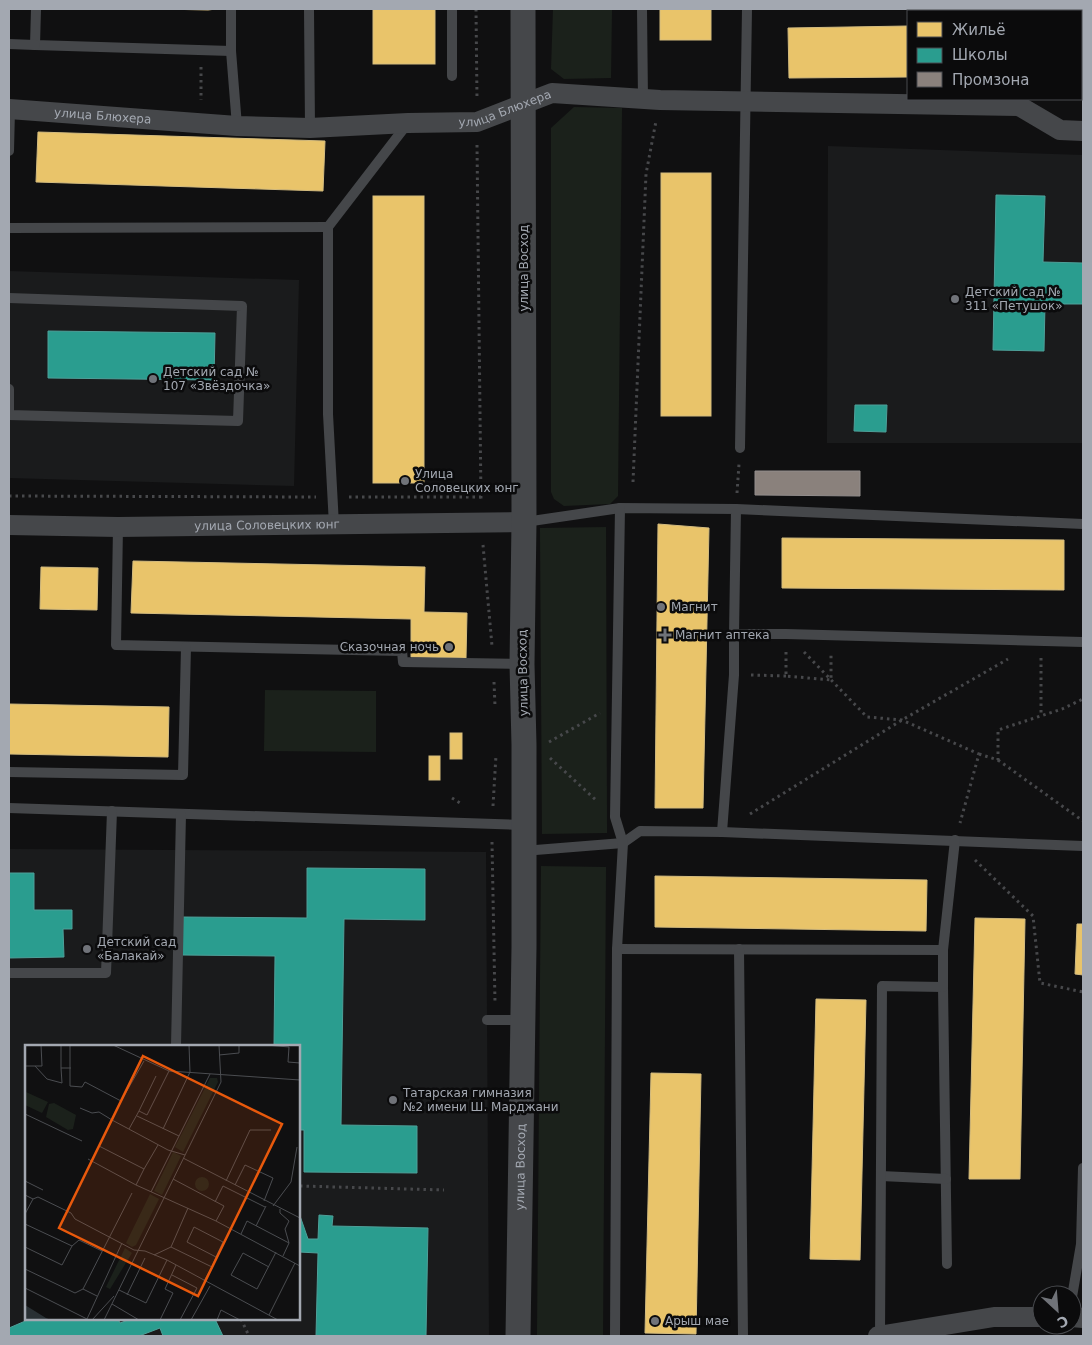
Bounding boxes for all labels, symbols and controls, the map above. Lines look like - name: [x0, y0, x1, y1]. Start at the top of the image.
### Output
- legend: [907, 10, 1082, 100]
- text: Жильё: [952, 21, 1006, 39]
- text: Школы: [952, 46, 1008, 64]
- text: Промзона: [952, 71, 1029, 89]
- street label: улица Блюхера: [458, 87, 553, 130]
- street label: улица Блюхера: [54, 105, 152, 127]
- street label: улица Восход: [517, 225, 531, 311]
- place label: Детский сад № 311 «Петушок»: [965, 285, 1062, 313]
- marker: Детский сад № 311 «Петушок»: [949, 293, 961, 305]
- place label: Детский сад № 107 «Звёздочка»: [163, 365, 270, 393]
- marker: Детский сад № 107 «Звёздочка»: [147, 373, 159, 385]
- place label: Улица Соловецких юнг: [415, 467, 519, 495]
- marker: Улица Соловецких юнг: [399, 475, 411, 487]
- street label: улица Соловецких юнг: [194, 517, 340, 533]
- place label: Магнит: [671, 600, 718, 614]
- marker: Магнит: [655, 601, 667, 613]
- place label: Магнит аптека: [675, 628, 770, 642]
- street label: улица Восход: [515, 629, 531, 717]
- marker: Магнит аптека: [659, 629, 671, 641]
- place label: Сказочная ночь: [340, 640, 439, 654]
- marker: Сказочная ночь: [443, 641, 455, 653]
- place label: Детский сад «Балакай»: [97, 935, 176, 963]
- marker: Детский сад «Балакай»: [81, 943, 93, 955]
- inset map: [25, 1045, 300, 1320]
- place label: Татарская гимназия №2 имени Ш. Марджани: [402, 1086, 559, 1114]
- marker: Татарская гимназия №2 имени Ш. Марджани: [387, 1094, 399, 1106]
- street label: улица Восход: [513, 1123, 528, 1211]
- north arrow: [1032, 1285, 1082, 1335]
- text: С: [1055, 1312, 1071, 1331]
- place label: Арыш мае: [665, 1314, 729, 1328]
- marker: Арыш мае: [649, 1315, 661, 1327]

